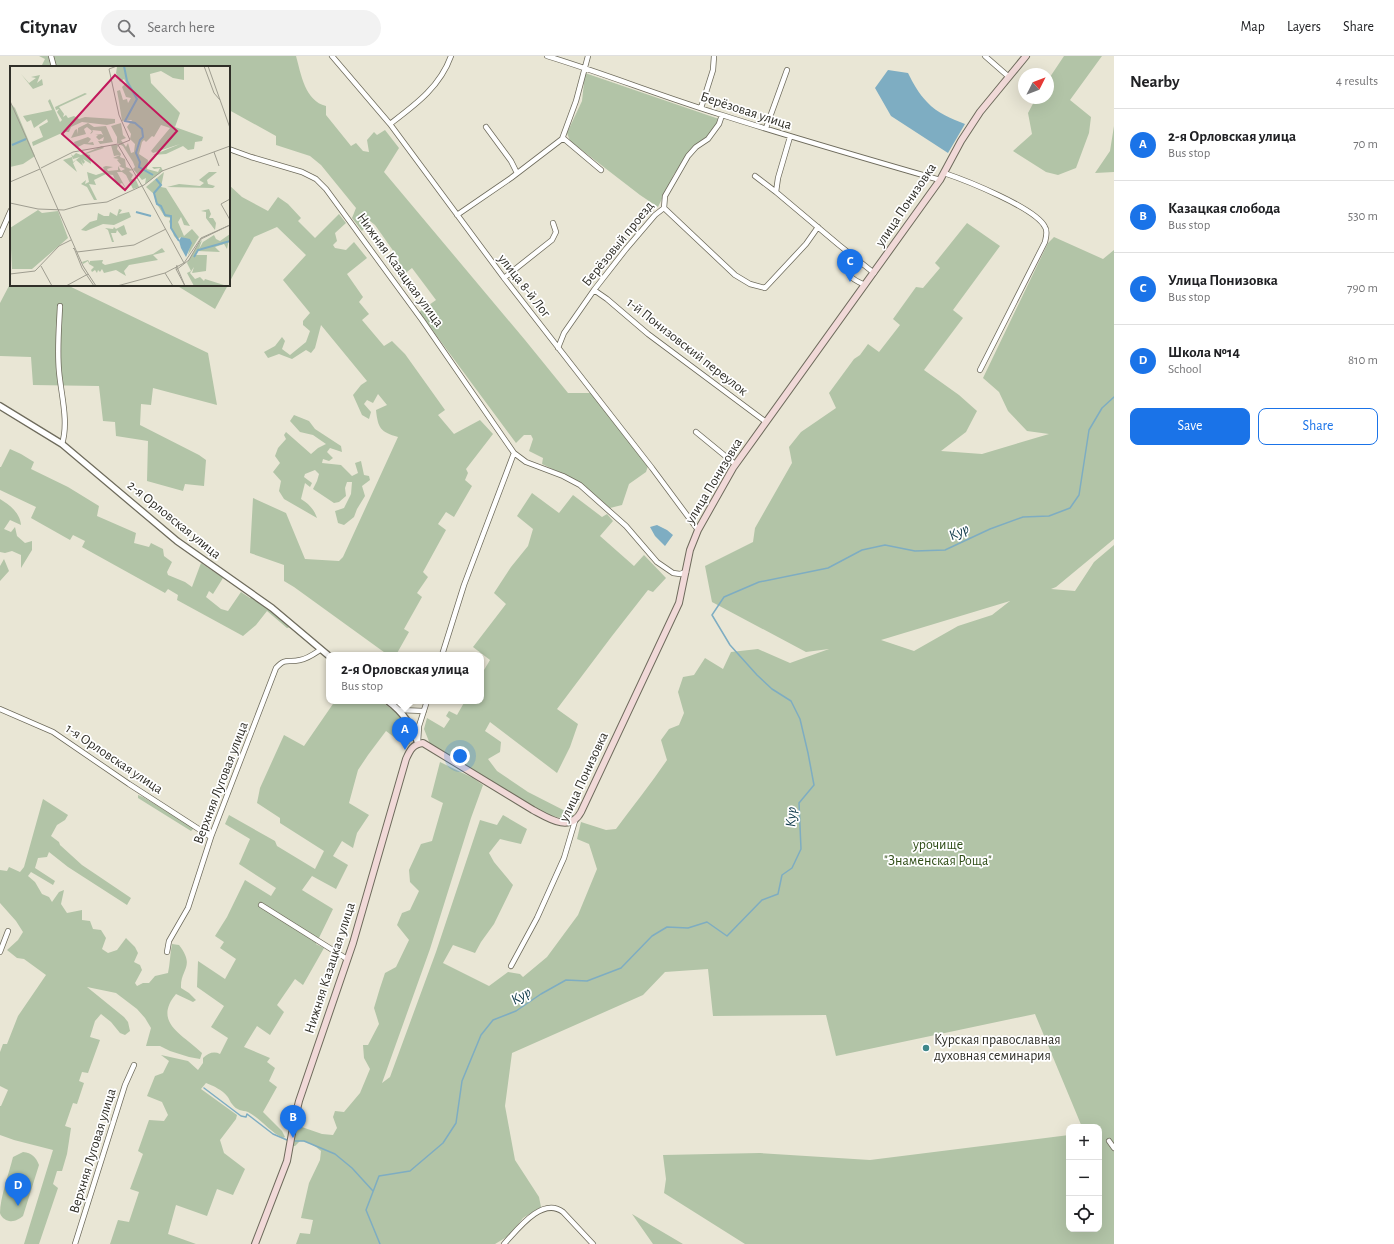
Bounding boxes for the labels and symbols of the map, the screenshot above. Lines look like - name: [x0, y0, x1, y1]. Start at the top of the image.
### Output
- inset map: [10, 66, 230, 286]
- north arrow: [1018, 68, 1054, 104]
- street label: Берёзовая улица: [699, 90, 794, 133]
- street label: улица Понизовка: [872, 160, 939, 250]
- street label: Берёзовый проезд: [580, 199, 656, 289]
- street label: Нижняя Казацкая улица: [354, 210, 446, 330]
- pin: C: [837, 249, 863, 282]
- street label: улица 8-й Лог: [495, 251, 553, 320]
- street label: 1-й Понизовский переулок: [624, 295, 751, 399]
- street label: улица Понизовка: [682, 435, 745, 527]
- street label: 2-я Орловская улица: [125, 478, 224, 562]
- water label: Кур: [947, 521, 972, 543]
- pin: A: [392, 717, 418, 750]
- street label: Верхняя Луговая улица: [191, 719, 251, 846]
- street label: 1-я Орловская улица: [63, 721, 166, 797]
- street label: улица Понизовка: [557, 729, 611, 825]
- your location: [450, 746, 470, 766]
- water label: Кур: [783, 806, 799, 827]
- park label: урочище "Знаменская Роща": [884, 838, 992, 868]
- street label: Нижняя Казацкая улица: [302, 900, 358, 1035]
- water label: Кур: [508, 984, 534, 1008]
- place label: Курская православная духовная семинария: [934, 1033, 1061, 1063]
- marker: Курская православная духовная семинария: [921, 1043, 931, 1053]
- street label: Верхняя Луговая улица: [67, 1086, 119, 1215]
- pin: B: [280, 1105, 306, 1138]
- pin: D: [5, 1173, 31, 1206]

